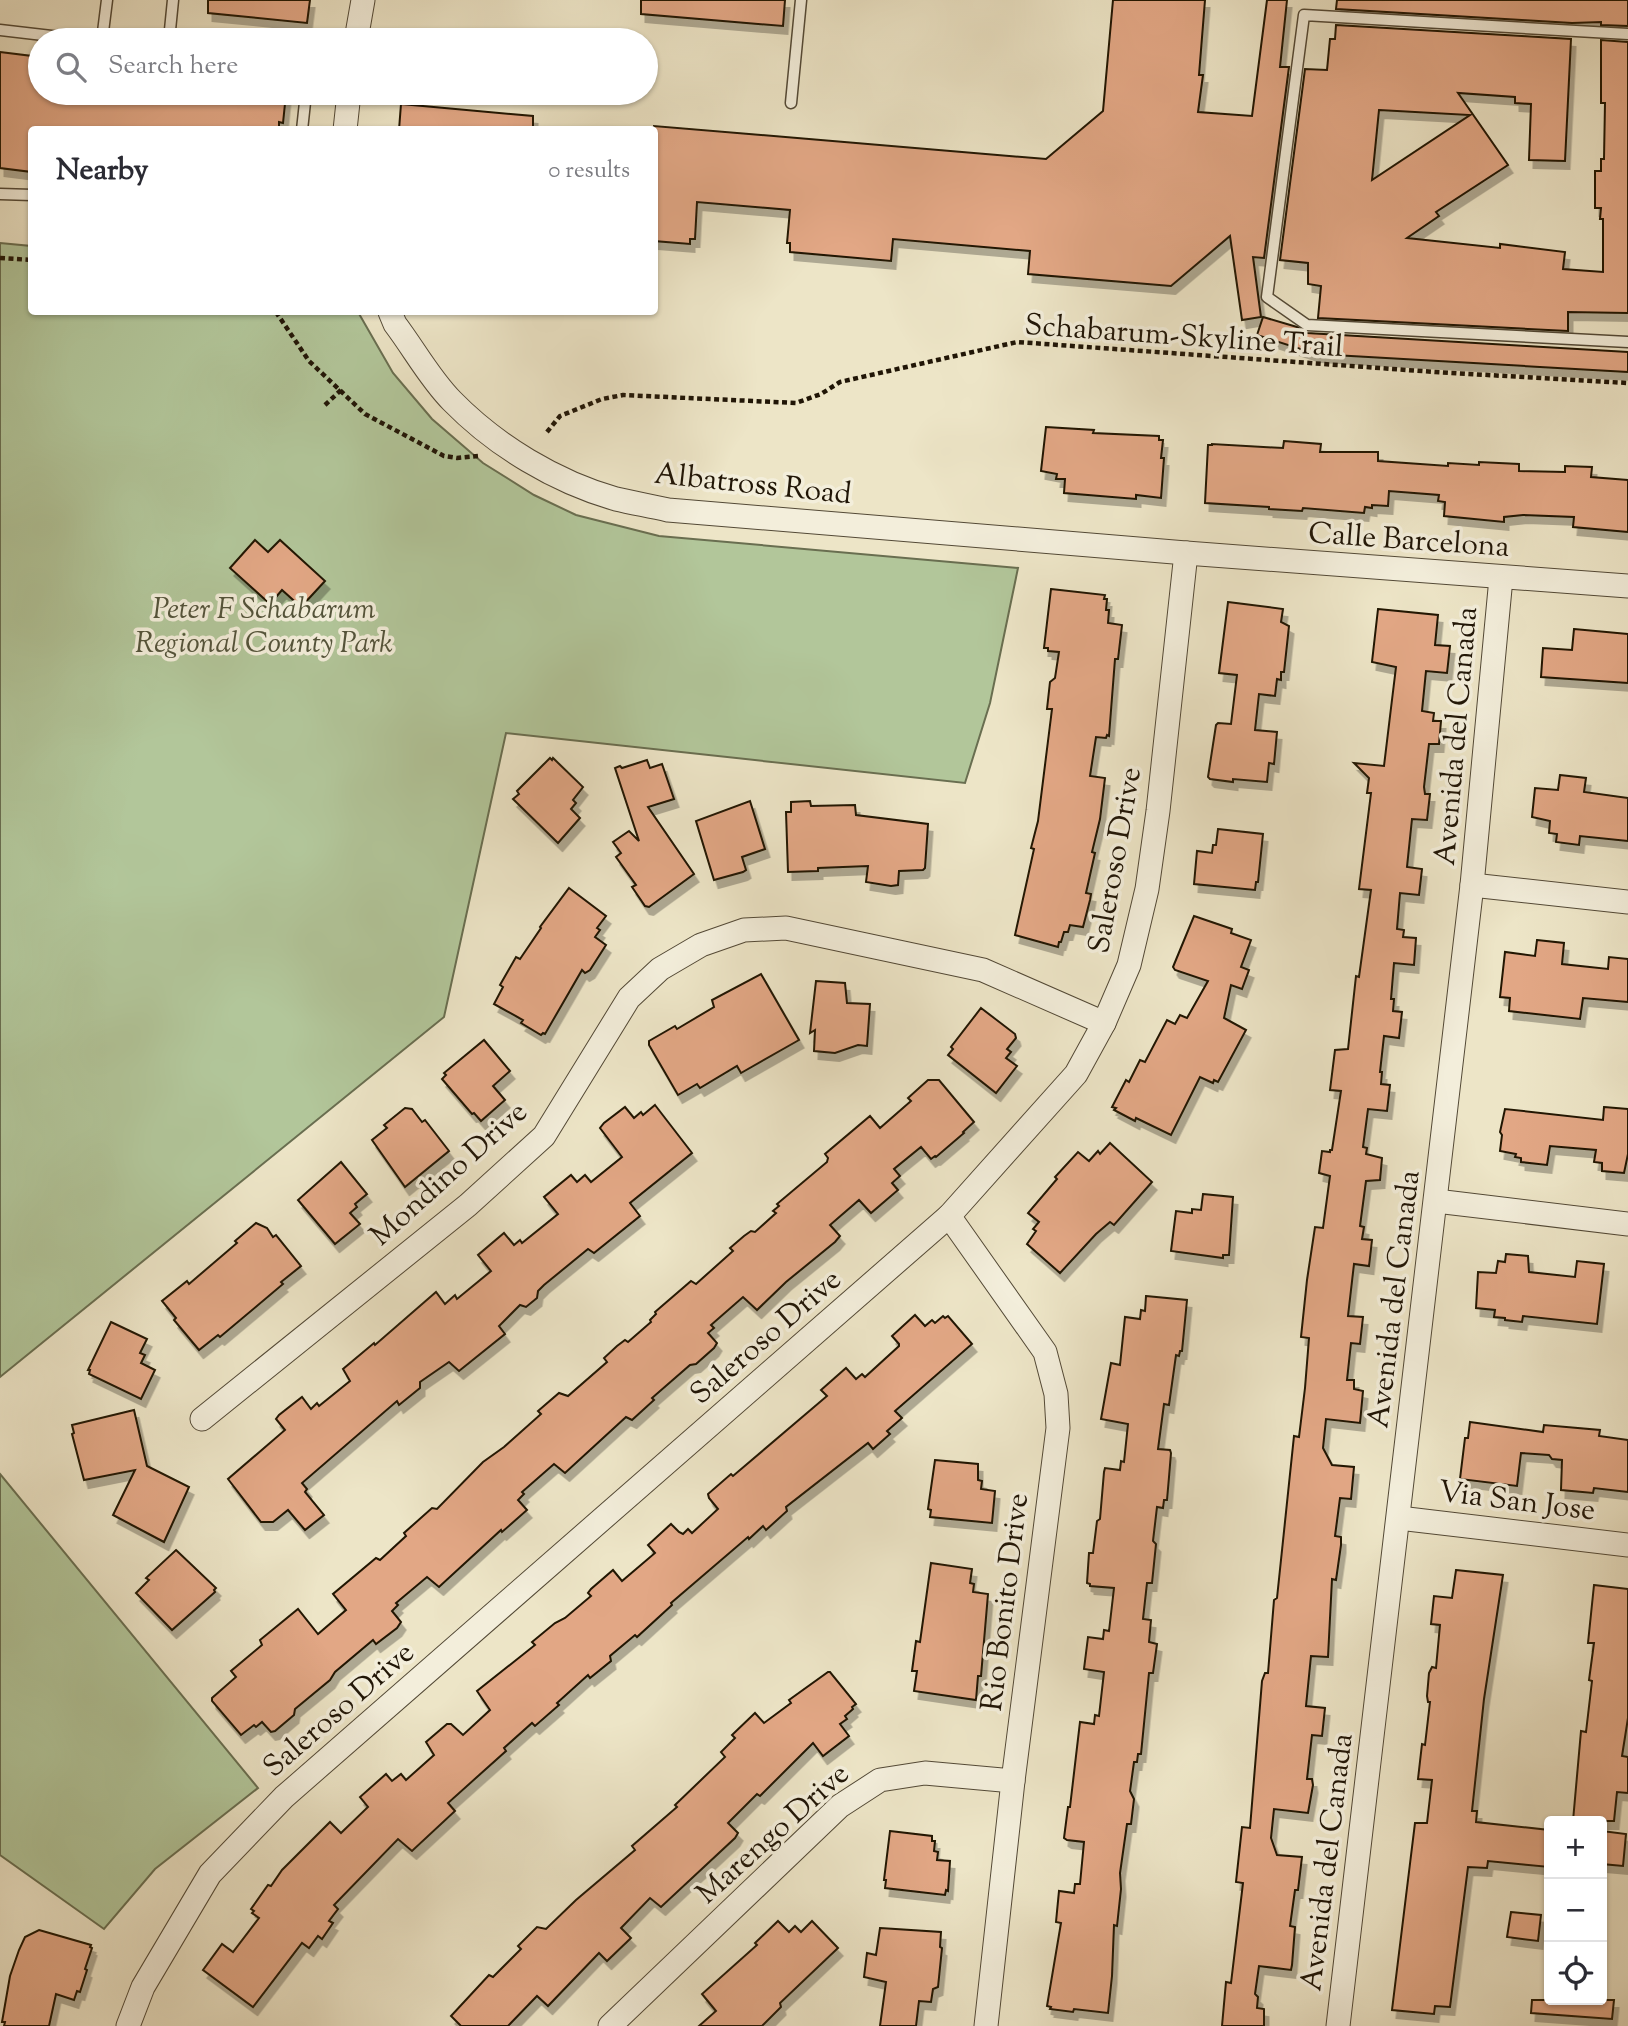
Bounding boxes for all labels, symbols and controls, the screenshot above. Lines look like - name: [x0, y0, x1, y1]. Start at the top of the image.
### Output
- search box: [28, 28, 658, 105]
- icon: search: [52, 48, 90, 86]
- text: Search here: [108, 48, 238, 85]
- text: Nearby: [56, 150, 148, 193]
- text: 0 results: [548, 155, 630, 188]
- street label: Schabarum-Skyline Trail: [1023, 305, 1345, 370]
- street label: Albatross Road: [652, 454, 854, 517]
- street label: Calle Barcelona: [1307, 513, 1511, 570]
- park label: Peter F Schabarum Regional County Park: [135, 589, 393, 666]
- street label: Avenida del Canada: [1425, 605, 1490, 867]
- street label: Saleroso Drive: [1079, 764, 1154, 957]
- street label: Mondino Drive: [361, 1092, 538, 1257]
- street label: Avenida del Canada: [1358, 1168, 1433, 1431]
- street label: Saleroso Drive: [682, 1260, 852, 1416]
- street label: Via San Jose: [1436, 1472, 1598, 1533]
- street label: Rio Bonito Drive: [972, 1491, 1041, 1714]
- street label: Saleroso Drive: [255, 1633, 425, 1789]
- street label: Avenida del Canada: [1291, 1731, 1366, 1994]
- street label: Marengo Drive: [688, 1754, 860, 1915]
- map controls: [1544, 1816, 1607, 2005]
- button: +: [1544, 1816, 1607, 1879]
- button: −: [1544, 1879, 1607, 1942]
- button: locate: [1544, 1942, 1607, 2005]

